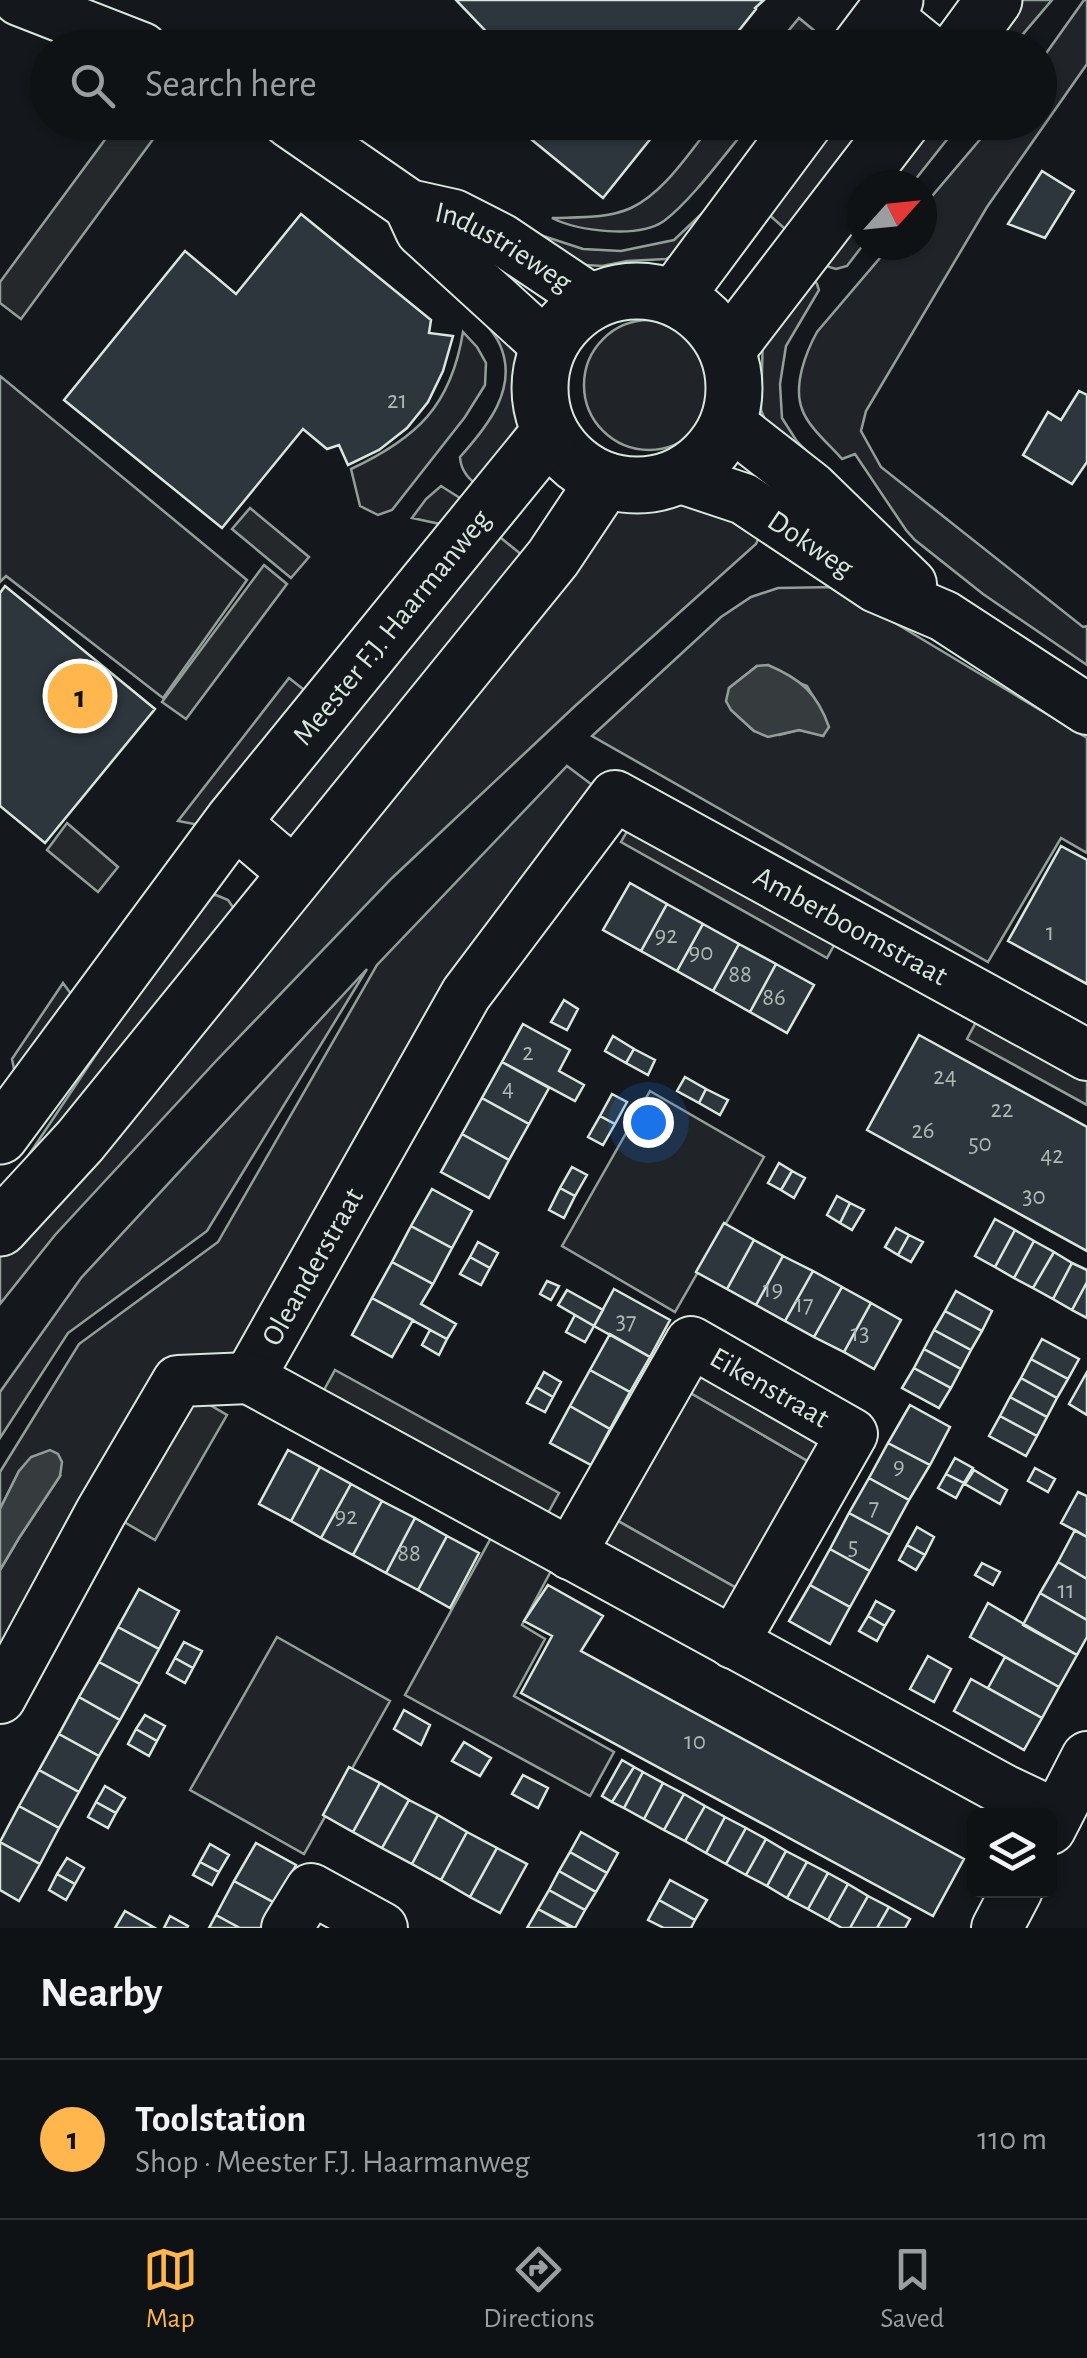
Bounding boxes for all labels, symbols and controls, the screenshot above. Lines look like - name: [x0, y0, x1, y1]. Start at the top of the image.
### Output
- search box: [30, 30, 1057, 140]
- icon: search: [65, 58, 120, 113]
- text: Search here: [145, 66, 317, 104]
- north arrow: [847, 170, 937, 260]
- street label: Industrieweg: [432, 197, 577, 298]
- house number: 21: [387, 388, 407, 413]
- street label: Meester F.J. Haarmanweg: [287, 504, 497, 751]
- street label: Dokweg: [762, 505, 859, 584]
- pin: 1: [48, 658, 112, 734]
- street label: Amberboomstraat: [749, 861, 953, 992]
- house number: 1: [1046, 920, 1054, 945]
- house number: 92: [654, 923, 678, 948]
- house number: 90: [689, 940, 713, 965]
- house number: 88: [728, 962, 752, 987]
- house number: 86: [762, 985, 786, 1010]
- house number: 2: [522, 1040, 534, 1065]
- house number: 24: [933, 1064, 957, 1089]
- house number: 4: [502, 1076, 514, 1101]
- your location: [623, 1097, 674, 1148]
- house number: 22: [991, 1097, 1013, 1122]
- house number: 26: [911, 1118, 935, 1143]
- house number: 50: [968, 1131, 992, 1156]
- house number: 42: [1040, 1143, 1064, 1168]
- street label: Oleanderstraat: [257, 1183, 369, 1351]
- house number: 30: [1022, 1184, 1046, 1209]
- house number: 19: [763, 1277, 783, 1302]
- house number: 17: [794, 1292, 814, 1317]
- house number: 37: [616, 1309, 636, 1334]
- house number: 13: [851, 1321, 869, 1346]
- street label: Eikenstraat: [705, 1342, 834, 1434]
- house number: 9: [893, 1454, 905, 1479]
- house number: 7: [869, 1495, 879, 1520]
- house number: 92: [334, 1504, 358, 1529]
- house number: 5: [848, 1534, 858, 1559]
- house number: 88: [397, 1541, 421, 1566]
- house number: 11: [1057, 1578, 1075, 1603]
- house number: 10: [684, 1729, 706, 1754]
- map controls: [967, 1808, 1057, 1898]
- button: layers: [967, 1808, 1057, 1898]
- text: Nearby: [40, 1972, 163, 2014]
- text: Toolstation: [135, 2101, 306, 2139]
- text: 1: [67, 2123, 78, 2155]
- text: 110 m: [977, 2123, 1047, 2155]
- text: Shop · Meester F.J. Haarmanweg: [135, 2146, 530, 2178]
- tab: Map: [143, 2242, 198, 2336]
- tab: Directions: [483, 2242, 595, 2336]
- tab: Saved: [880, 2242, 944, 2336]

